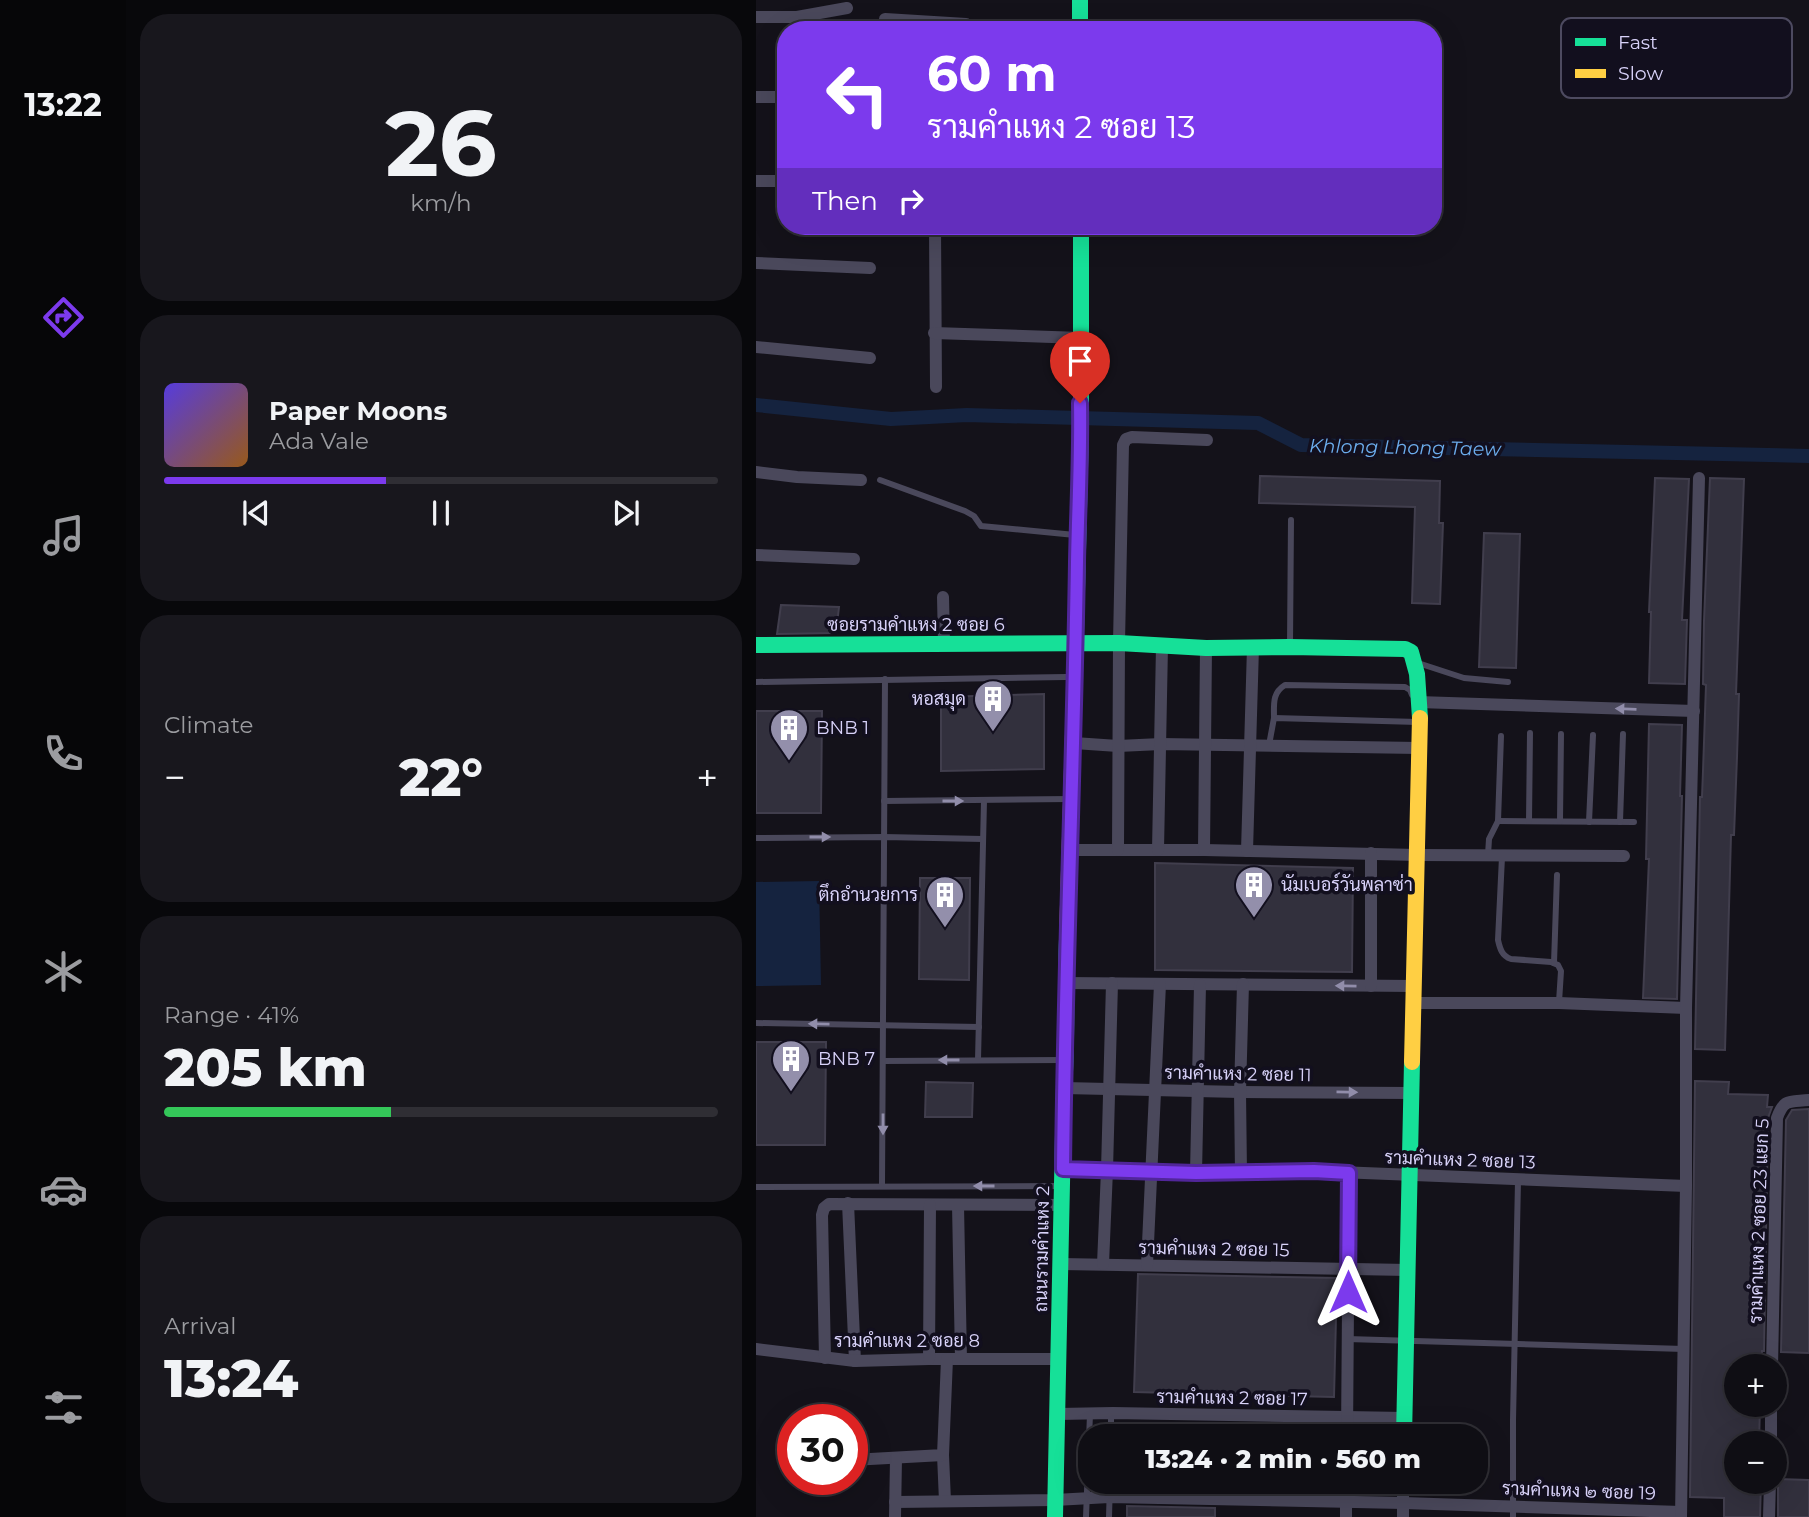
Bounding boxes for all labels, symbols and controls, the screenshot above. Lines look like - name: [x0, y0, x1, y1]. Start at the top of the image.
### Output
- legend: [1561, 18, 1792, 98]
- text: Fast: [1618, 31, 1658, 54]
- text: 60 m: [927, 44, 1057, 103]
- icon: left: [812, 49, 903, 140]
- text: Slow: [1618, 62, 1663, 85]
- text: 13:22: [24, 85, 102, 124]
- text: 26: [385, 88, 497, 199]
- text: รามคำแหง 2 ซอย 13: [927, 107, 1196, 146]
- icon: right: [892, 182, 930, 220]
- text: Then: [812, 185, 878, 217]
- text: km/h: [410, 189, 472, 217]
- icon: directions: [39, 293, 88, 342]
- pin: [1050, 331, 1110, 403]
- icon: arrive: [1061, 342, 1099, 380]
- text: Paper Moons: [269, 395, 447, 427]
- text: Ada Vale: [269, 427, 369, 455]
- water label: Khlong Lhong Taew: [1309, 434, 1502, 461]
- icon: previous: [237, 494, 275, 532]
- icon: pause: [422, 494, 460, 532]
- icon: next: [607, 494, 645, 532]
- icon: music: [39, 511, 88, 560]
- street label: ซอยรามคำแหง 2 ซอย 6: [827, 614, 1005, 636]
- building icon: หอสมุด: [972, 678, 1014, 733]
- place label: หอสมุด: [912, 688, 966, 711]
- one-way arrow: [1615, 703, 1637, 714]
- building icon: BNB 1: [768, 707, 810, 762]
- text: Climate: [164, 711, 253, 739]
- place label: BNB 1: [816, 717, 869, 739]
- icon: phone: [39, 729, 88, 778]
- text: 22°: [399, 746, 483, 809]
- text: −: [164, 754, 186, 801]
- text: +: [696, 754, 718, 801]
- one-way arrow: [942, 795, 964, 807]
- one-way arrow: [809, 831, 831, 843]
- building icon: นัมเบอร์วันพลาซ่า: [1233, 864, 1275, 919]
- place label: นัมเบอร์วันพลาซ่า: [1281, 872, 1413, 896]
- building icon: ตึกอำนวยการ: [924, 874, 966, 929]
- place label: ตึกอำนวยการ: [819, 883, 918, 906]
- icon: climate: [39, 947, 88, 996]
- one-way arrow: [1334, 980, 1356, 992]
- text: Range · 41%: [164, 1001, 299, 1029]
- one-way arrow: [808, 1019, 830, 1030]
- text: 205 km: [164, 1036, 367, 1099]
- building icon: BNB 7: [770, 1038, 812, 1093]
- place label: BNB 7: [818, 1048, 875, 1070]
- one-way arrow: [938, 1054, 960, 1066]
- street label: รามคำแหง 2 ซอย 11: [1164, 1062, 1312, 1086]
- one-way arrow: [1336, 1086, 1358, 1098]
- one-way arrow: [877, 1113, 889, 1135]
- street label: รามคำแหง 2 ซอย 23 แยก 5: [1744, 1118, 1774, 1324]
- street label: รามคำแหง 2 ซอย 13: [1384, 1146, 1536, 1174]
- icon: car: [39, 1165, 88, 1214]
- one-way arrow: [973, 1180, 995, 1191]
- street label: ถนนรามคำแหง 2: [1030, 1186, 1054, 1312]
- street label: รามคำแหง 2 ซอย 15: [1138, 1237, 1290, 1261]
- position arrow: [1311, 1255, 1385, 1329]
- text: Arrival: [164, 1312, 237, 1340]
- street label: รามคำแหง 2 ซอย 8: [834, 1330, 980, 1352]
- text: 13:24: [164, 1347, 298, 1410]
- map controls: [1724, 1354, 1787, 1494]
- button: +: [1724, 1354, 1787, 1417]
- icon: filters: [39, 1383, 88, 1432]
- street label: รามคำแหง 2 ซอย 17: [1156, 1386, 1308, 1410]
- speed limit sign: 30: [777, 1404, 868, 1495]
- button: −: [1724, 1431, 1787, 1494]
- text: 13:24 · 2 min · 560 m: [1145, 1443, 1421, 1475]
- street label: รามคำแหง ๒ ซอย 19: [1502, 1477, 1656, 1505]

